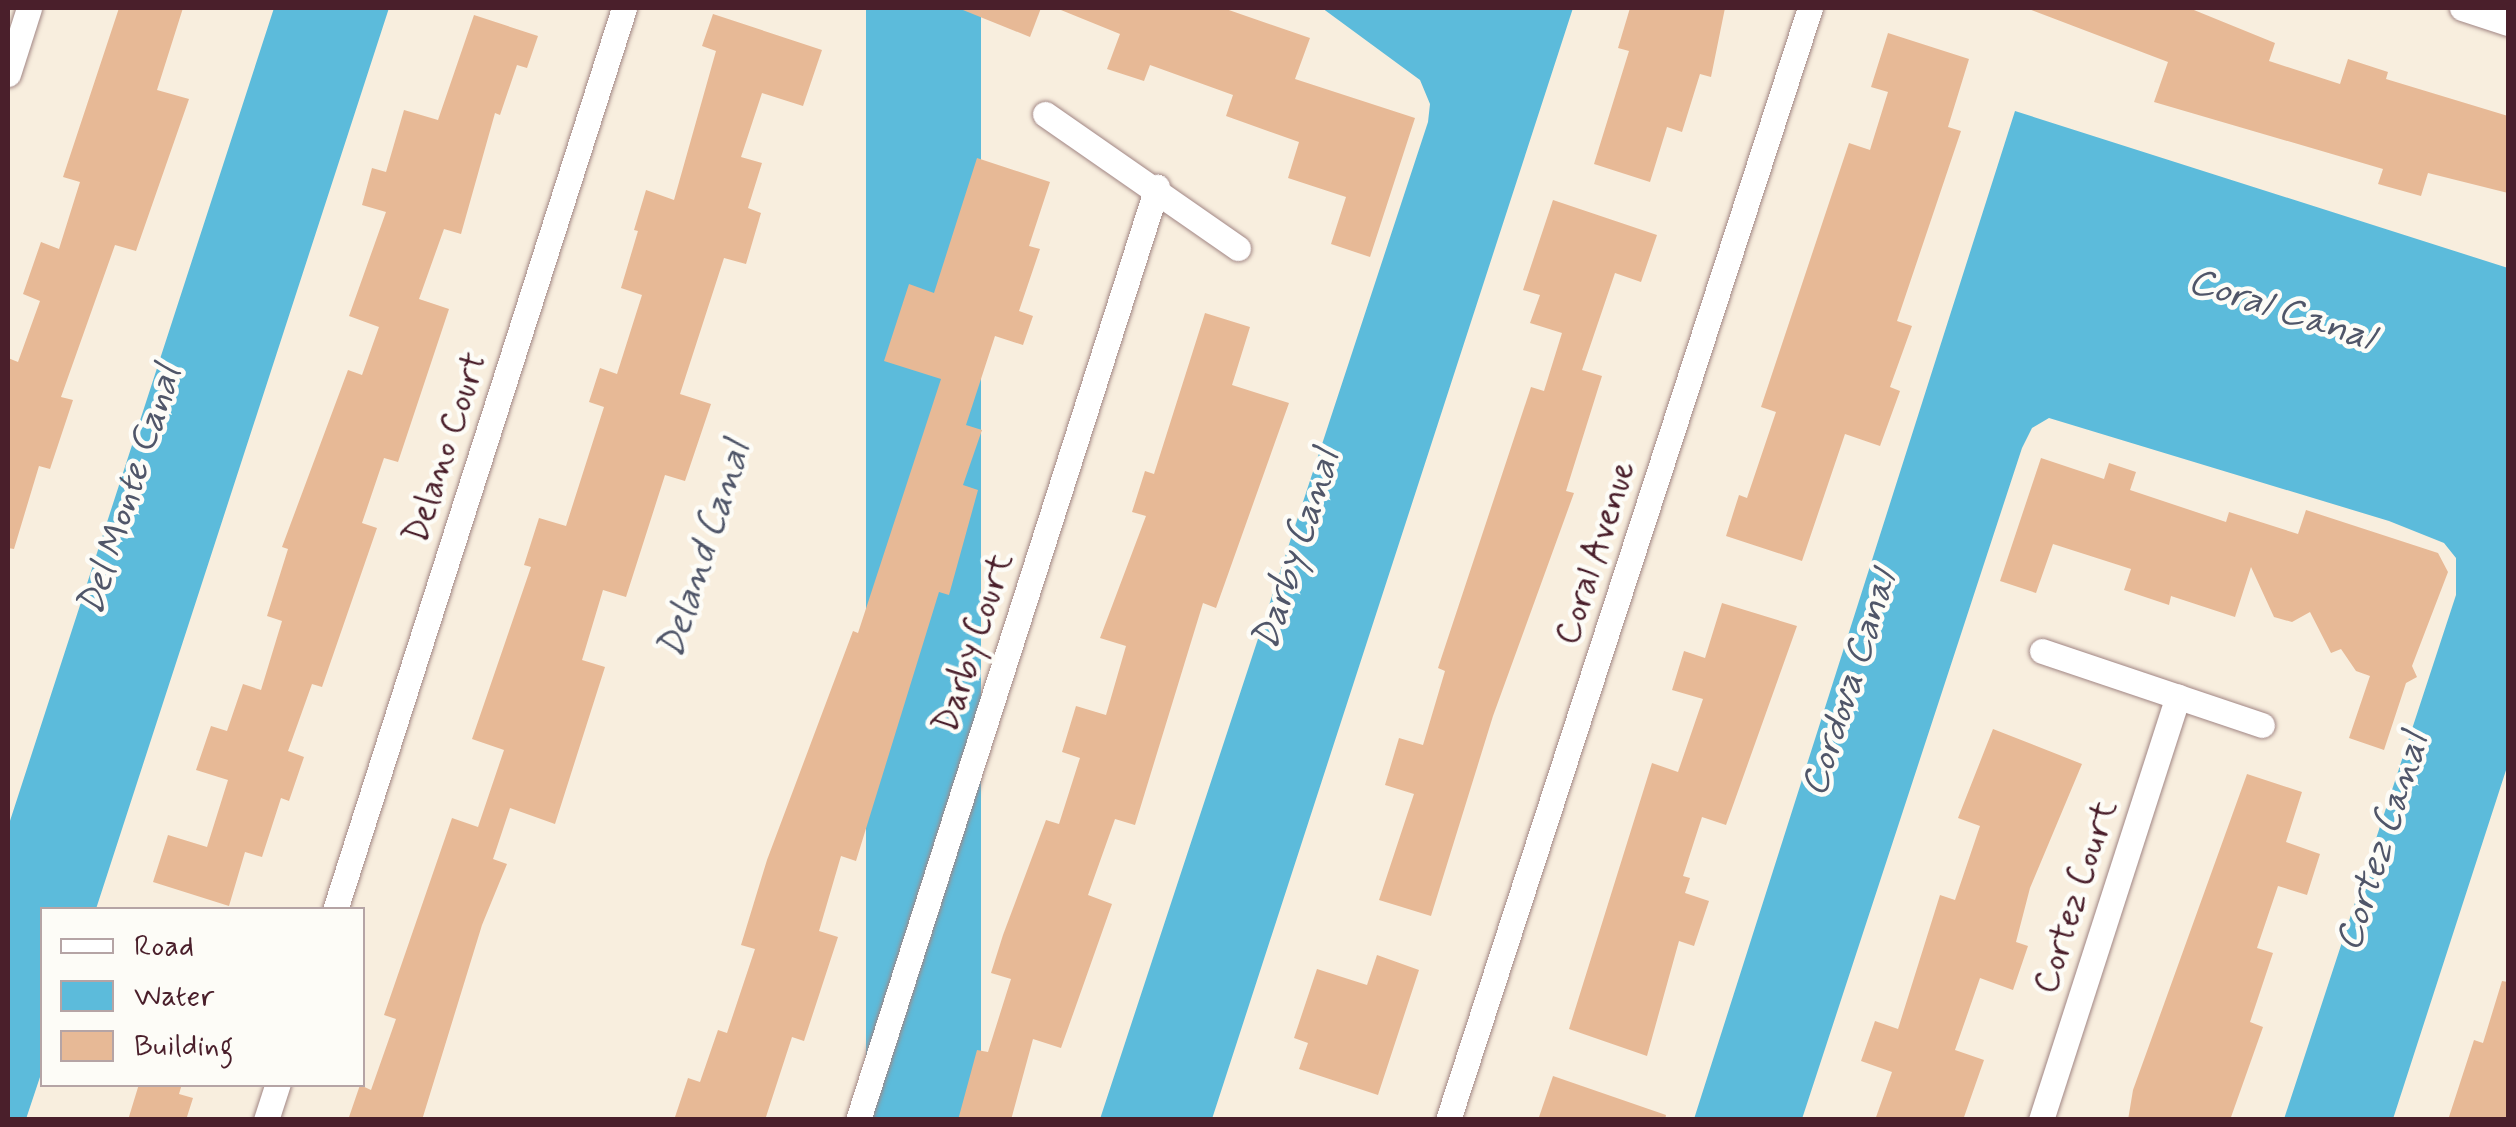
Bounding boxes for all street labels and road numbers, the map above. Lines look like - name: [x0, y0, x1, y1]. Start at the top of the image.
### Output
- street label: Delano Court: [395, 347, 497, 549]
- street label: Coral Avenue: [1546, 453, 1646, 653]
- street label: Darby Court: [925, 548, 1023, 738]
- street label: Cortez Court: [2026, 797, 2126, 997]

